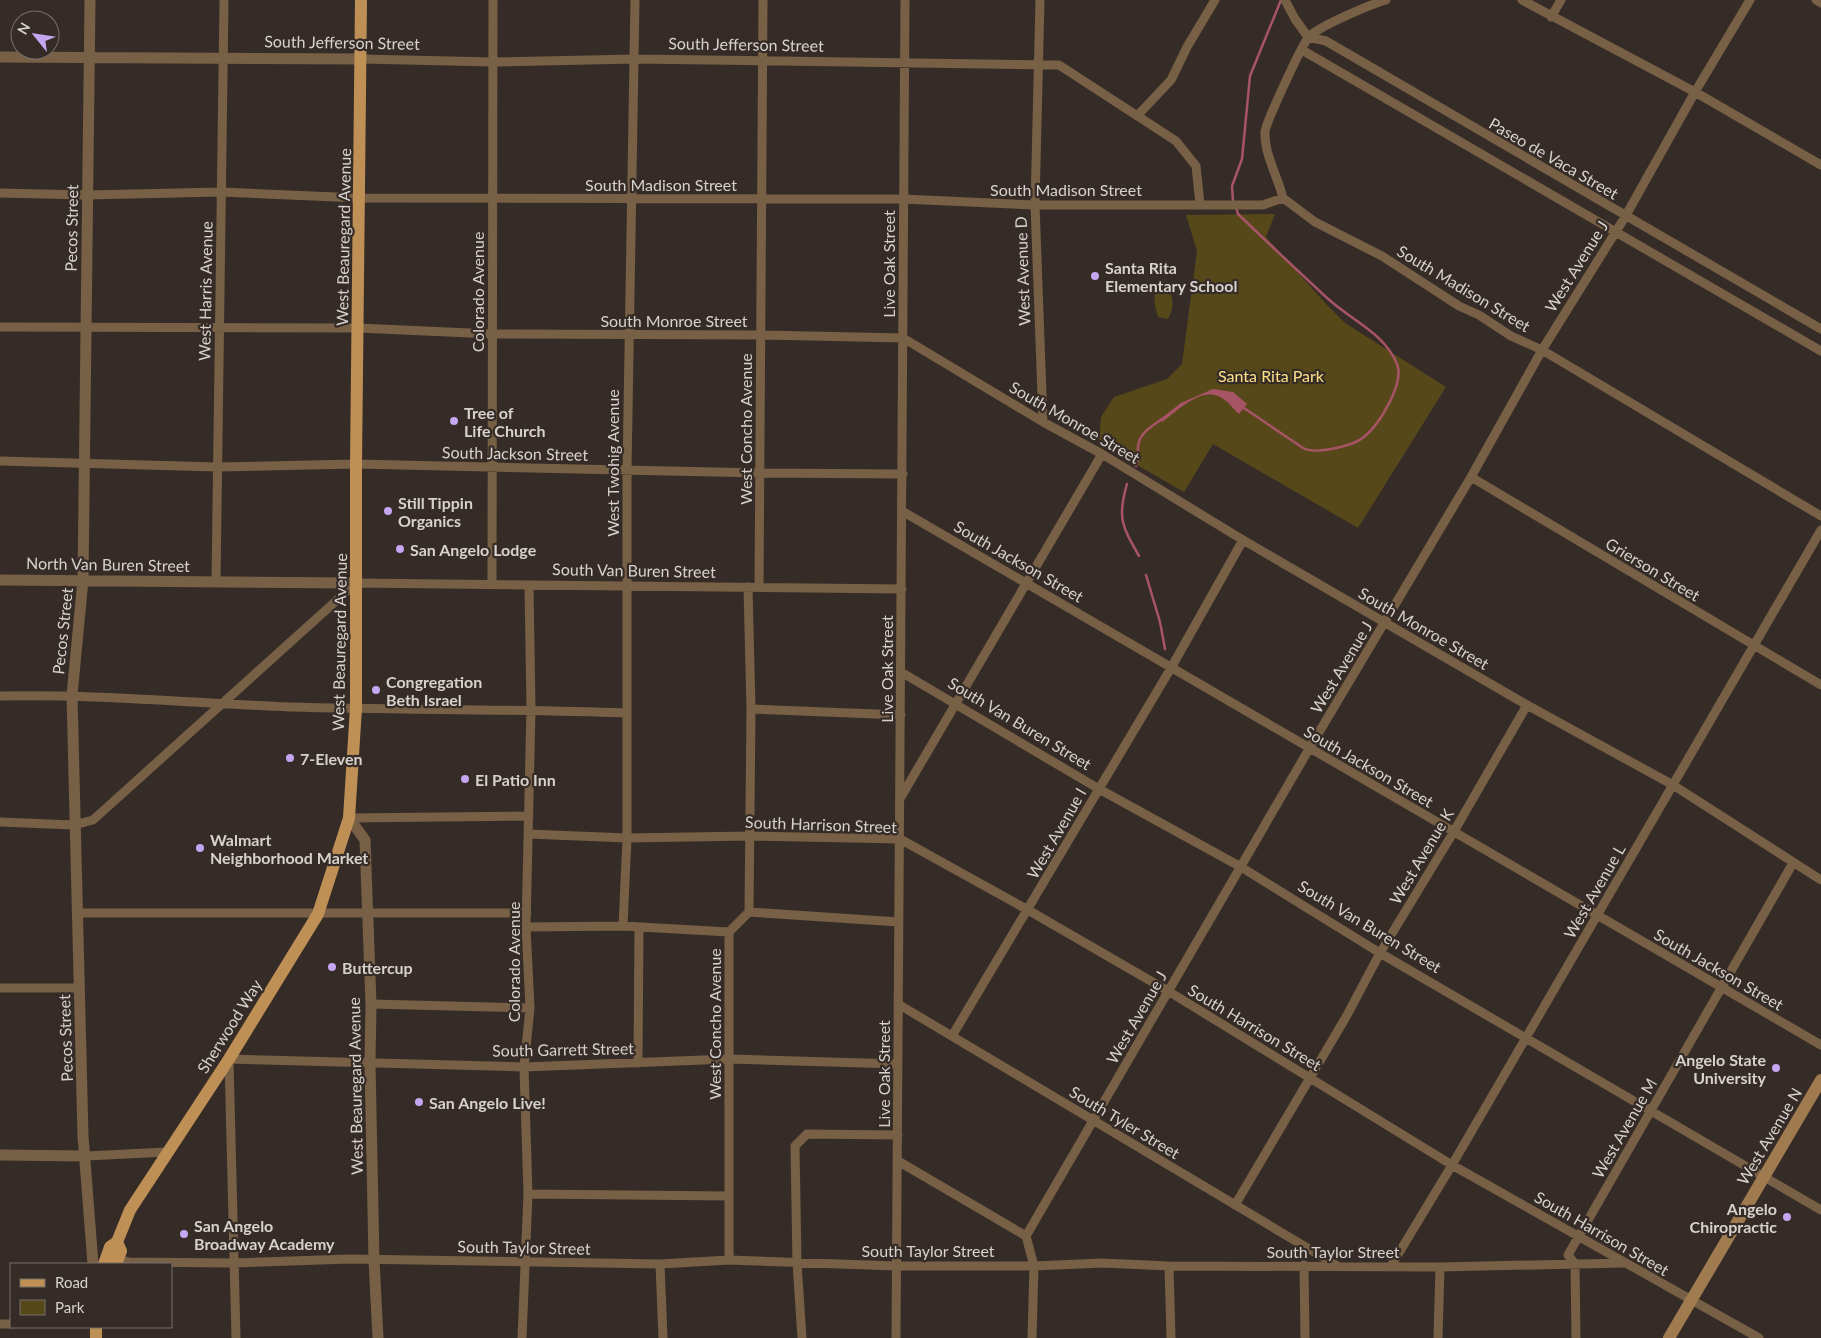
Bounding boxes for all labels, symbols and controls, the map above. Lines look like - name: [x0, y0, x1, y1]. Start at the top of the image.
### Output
- north arrow: [10, 10, 60, 60]
- text: N: [13, 19, 33, 37]
- street label: South Jefferson Street: [264, 31, 420, 53]
- street label: South Jefferson Street: [668, 33, 824, 55]
- street label: Paseo de Vaca Street: [1486, 113, 1622, 203]
- street label: West Beauregard Avenue: [332, 148, 354, 326]
- street label: South Madison Street: [585, 175, 737, 194]
- street label: South Madison Street: [990, 180, 1142, 199]
- street label: Pecos Street: [61, 184, 81, 272]
- street label: Live Oak Street: [879, 210, 898, 318]
- street label: West Avenue D: [1011, 216, 1033, 326]
- street label: West Avenue J: [1540, 217, 1612, 315]
- street label: West Harris Avenue: [194, 221, 216, 361]
- street label: Colorado Avenue: [468, 232, 487, 352]
- street label: South Madison Street: [1394, 241, 1534, 335]
- place label: Santa Rita Elementary School: [1105, 258, 1237, 295]
- marker: Santa Rita Elementary School: [1089, 270, 1101, 282]
- street label: South Monroe Street: [600, 311, 748, 330]
- street label: West Concho Avenue: [736, 353, 755, 505]
- park label: Santa Rita Park: [1218, 366, 1325, 385]
- street label: South Monroe Street: [1006, 377, 1144, 467]
- street label: West Twohig Avenue: [603, 389, 622, 537]
- place label: Tree of Life Church: [464, 403, 545, 440]
- marker: Tree of Life Church: [448, 415, 460, 427]
- street label: South Jackson Street: [442, 442, 589, 464]
- place label: Still Tippin Organics: [398, 493, 473, 530]
- marker: Still Tippin Organics: [382, 505, 394, 517]
- street label: South Jackson Street: [951, 516, 1087, 606]
- street label: Grierson Street: [1602, 533, 1704, 605]
- place label: San Angelo Lodge: [410, 540, 537, 559]
- marker: San Angelo Lodge: [394, 543, 406, 555]
- street label: North Van Buren Street: [26, 553, 190, 575]
- street label: West Beauregard Avenue: [328, 553, 350, 731]
- street label: South Van Buren Street: [552, 559, 716, 581]
- street label: South Monroe Street: [1355, 583, 1493, 673]
- street label: Pecos Street: [48, 586, 76, 675]
- street label: Live Oak Street: [877, 615, 896, 723]
- street label: West Avenue J: [1306, 618, 1376, 716]
- place label: Congregation Beth Israel: [386, 672, 482, 709]
- street label: South Van Buren Street: [945, 673, 1095, 773]
- marker: Congregation Beth Israel: [370, 684, 382, 696]
- street label: South Jackson Street: [1301, 721, 1437, 811]
- place label: 7-Eleven: [300, 749, 363, 768]
- marker: 7-Eleven: [284, 752, 296, 764]
- place label: El Patio Inn: [475, 770, 556, 789]
- marker: El Patio Inn: [459, 773, 471, 785]
- street label: West Avenue I: [1022, 784, 1090, 882]
- street label: West Avenue K: [1385, 804, 1457, 907]
- street label: South Harrison Street: [745, 812, 898, 836]
- place label: Walmart Neighborhood Market: [210, 830, 368, 867]
- street label: West Avenue L: [1559, 841, 1629, 941]
- marker: Walmart Neighborhood Market: [194, 842, 206, 854]
- street label: South Van Buren Street: [1295, 876, 1445, 976]
- street label: Colorado Avenue: [504, 902, 523, 1022]
- street label: South Jackson Street: [1651, 924, 1787, 1014]
- street label: West Concho Avenue: [705, 948, 724, 1100]
- place label: Buttercup: [342, 958, 413, 977]
- marker: Buttercup: [326, 961, 338, 973]
- street label: West Avenue J: [1102, 967, 1170, 1067]
- street label: Sherwood Way: [193, 975, 266, 1076]
- street label: South Harrison Street: [1185, 980, 1325, 1074]
- street label: Pecos Street: [54, 994, 76, 1082]
- street label: West Beauregard Avenue: [344, 997, 366, 1175]
- street label: Live Oak Street: [874, 1020, 893, 1128]
- street label: South Garrett Street: [492, 1038, 634, 1060]
- place label: Angelo State University: [1674, 1050, 1767, 1087]
- marker: Angelo State University: [1770, 1062, 1782, 1074]
- street label: West Avenue M: [1588, 1075, 1660, 1181]
- street label: South Tyler Street: [1066, 1082, 1184, 1163]
- street label: West Avenue N: [1733, 1084, 1805, 1188]
- place label: San Angelo Live!: [429, 1093, 546, 1112]
- marker: San Angelo Live!: [413, 1096, 425, 1108]
- street label: South Harrison Street: [1531, 1187, 1673, 1279]
- place label: Angelo Chiropractic: [1690, 1199, 1777, 1236]
- marker: Angelo Chiropractic: [1781, 1211, 1793, 1223]
- place label: San Angelo Broadway Academy: [194, 1216, 335, 1253]
- marker: San Angelo Broadway Academy: [178, 1228, 190, 1240]
- street label: South Taylor Street: [457, 1236, 591, 1258]
- street label: South Taylor Street: [861, 1241, 995, 1260]
- street label: South Taylor Street: [1266, 1242, 1400, 1261]
- legend: [10, 1263, 172, 1328]
- text: Road: [55, 1273, 88, 1291]
- text: Park: [55, 1298, 85, 1316]

